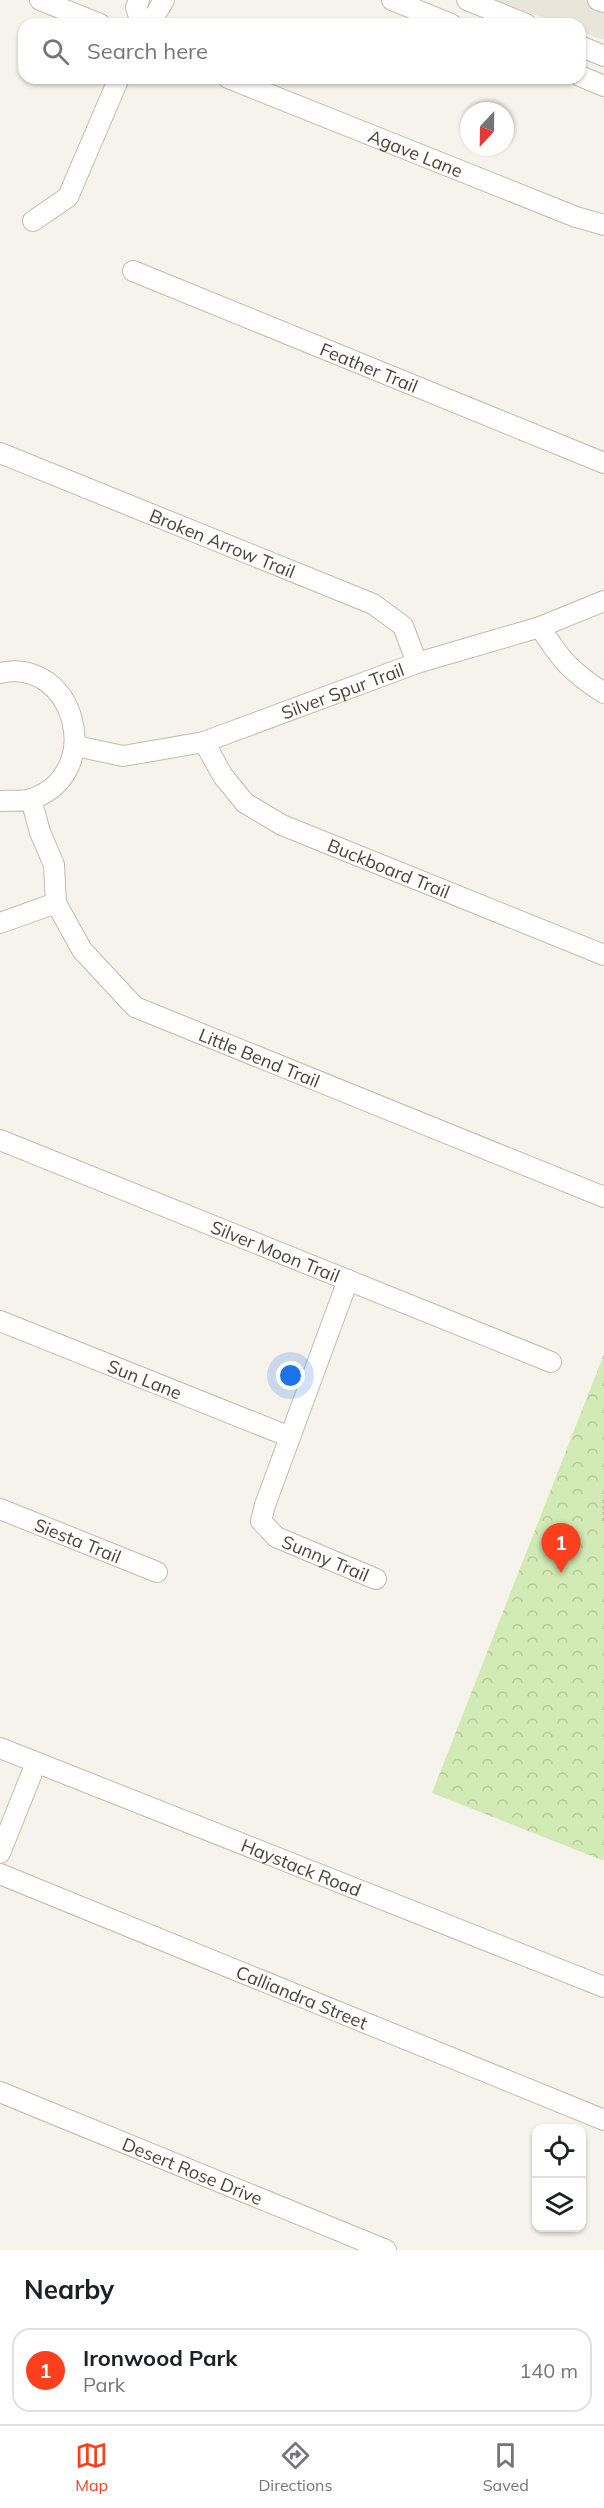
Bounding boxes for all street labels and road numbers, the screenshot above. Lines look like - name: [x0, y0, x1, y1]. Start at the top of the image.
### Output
- street label: Agave Lane: [365, 124, 466, 182]
- street label: Feather Trail: [317, 337, 421, 397]
- street label: Broken Arrow Trail: [146, 503, 299, 583]
- street label: Silver Spur Trail: [278, 657, 407, 724]
- street label: Buckboard Trail: [324, 833, 453, 903]
- street label: Little Bend Trail: [196, 1023, 324, 1092]
- street label: Silver Moon Trail: [208, 1215, 343, 1287]
- street label: Sun Lane: [104, 1354, 185, 1404]
- street label: Siesta Trail: [31, 1513, 125, 1568]
- street label: Sunny Trail: [279, 1529, 373, 1586]
- street label: Haystack Road: [238, 1833, 365, 1901]
- street label: Calliandra Street: [233, 1960, 371, 2034]
- street label: Desert Rose Drive: [119, 2132, 266, 2210]

